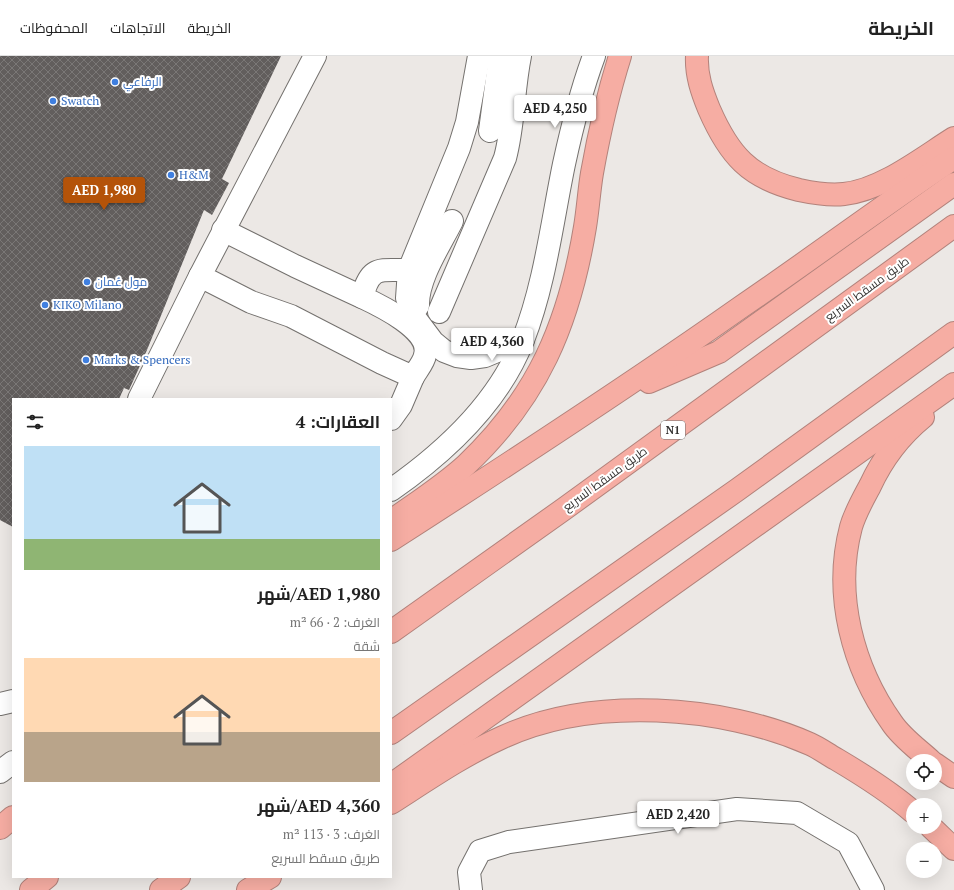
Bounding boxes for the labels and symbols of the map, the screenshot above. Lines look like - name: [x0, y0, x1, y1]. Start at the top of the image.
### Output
- place label: الرفاعي: [123, 74, 162, 92]
- marker: الرفاعي: [110, 77, 120, 87]
- place label: Swatch: [61, 93, 99, 108]
- pin: AED 4,250: [509, 95, 601, 129]
- marker: Swatch: [48, 96, 58, 106]
- place label: H&M: [179, 167, 209, 182]
- marker: H&M: [166, 170, 176, 180]
- pin: AED 1,980: [58, 177, 150, 211]
- street label: طريق مسقط السريع: [822, 253, 912, 325]
- place label: مول عُمان: [95, 274, 147, 289]
- marker: مول عُمان: [82, 277, 92, 287]
- place label: KIKO Milano: [53, 297, 122, 312]
- marker: KIKO Milano: [40, 300, 50, 310]
- pin: AED 4,360: [446, 328, 538, 362]
- place label: Marks & Spencers: [94, 352, 190, 367]
- marker: Marks & Spencers: [81, 355, 91, 365]
- road number: N1: [661, 421, 685, 439]
- street label: طريق مسقط السريع: [560, 443, 650, 515]
- pin: AED 2,420: [632, 801, 724, 835]

